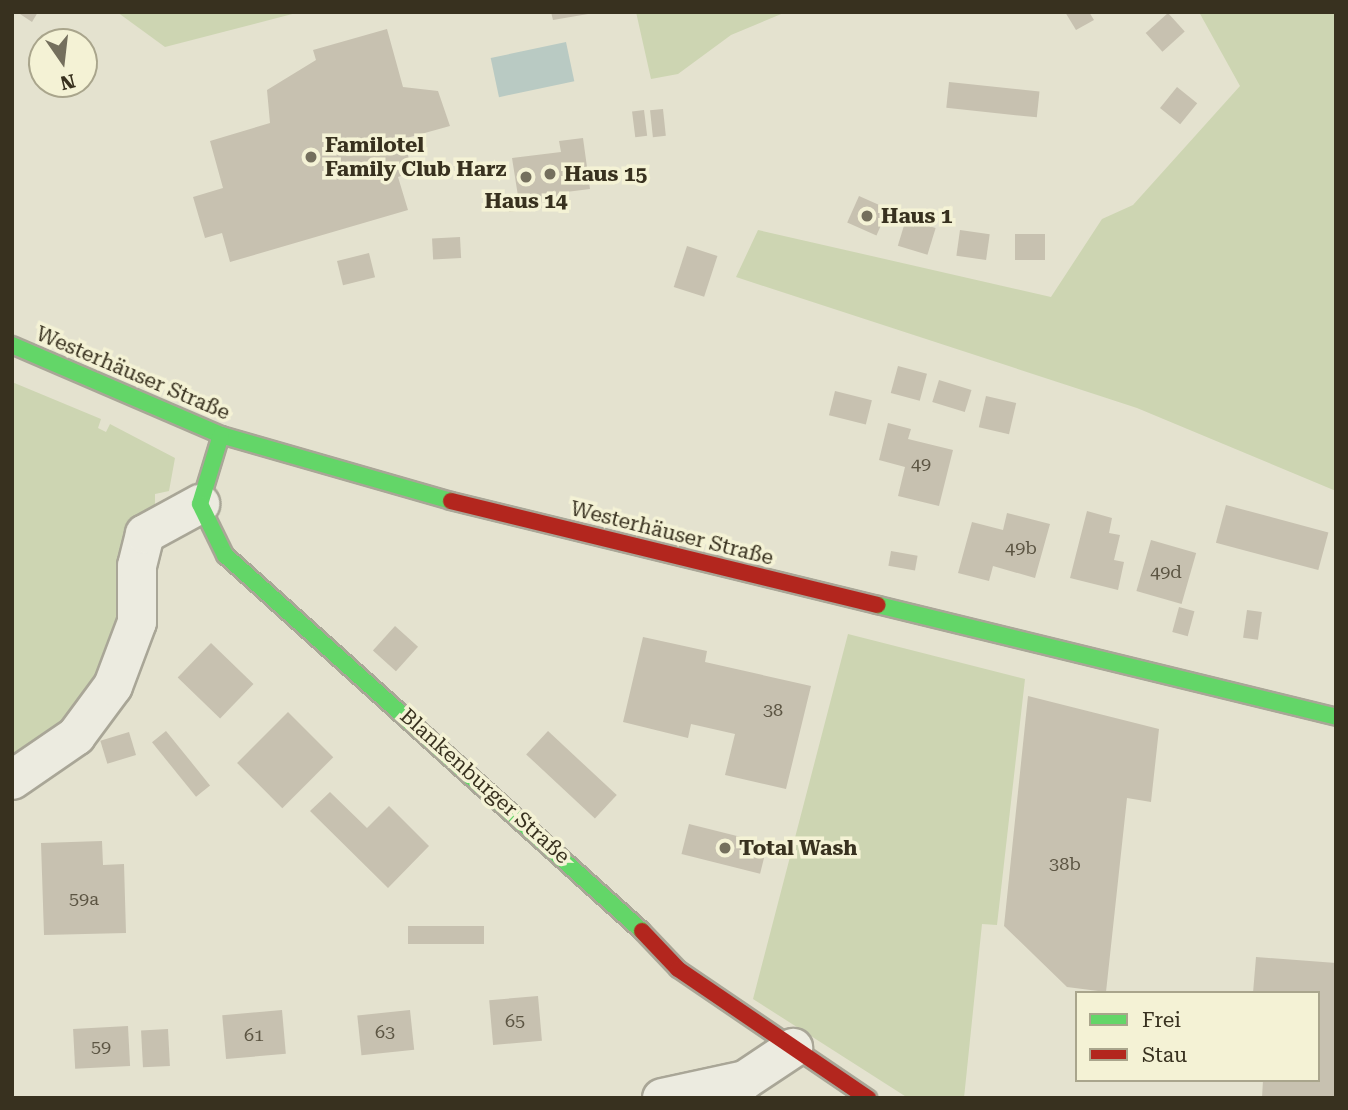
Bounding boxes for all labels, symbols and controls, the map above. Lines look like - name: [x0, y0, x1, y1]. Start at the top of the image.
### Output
- north arrow: [28, 28, 98, 98]
- text: N: [58, 69, 78, 95]
- place label: Familotel Family Club Harz: [325, 132, 506, 182]
- marker: Familotel Family Club Harz: [303, 149, 319, 165]
- place label: Haus 15: [564, 161, 647, 187]
- marker: Haus 15: [542, 166, 558, 182]
- marker: Haus 14: [518, 169, 534, 185]
- place label: Haus 14: [484, 188, 568, 214]
- place label: Haus 1: [881, 203, 952, 229]
- marker: Haus 1: [859, 208, 875, 224]
- street label: Westerhäuser Straße: [32, 321, 234, 425]
- house number: 49: [911, 453, 931, 475]
- street label: Westerhäuser Straße: [568, 496, 776, 570]
- house number: 49b: [1005, 537, 1037, 559]
- house number: 49d: [1150, 561, 1182, 583]
- house number: 38: [763, 699, 783, 721]
- street label: Blankenburger Straße: [395, 703, 575, 869]
- place label: Total Wash: [739, 835, 857, 861]
- marker: Total Wash: [717, 840, 733, 856]
- house number: 38b: [1049, 853, 1081, 875]
- house number: 59a: [69, 888, 99, 910]
- legend: [1075, 991, 1320, 1082]
- text: Frei: [1142, 1008, 1181, 1032]
- house number: 65: [505, 1010, 525, 1032]
- house number: 63: [375, 1021, 395, 1043]
- house number: 61: [244, 1024, 264, 1046]
- house number: 59: [91, 1036, 111, 1058]
- text: Stau: [1142, 1043, 1187, 1067]

